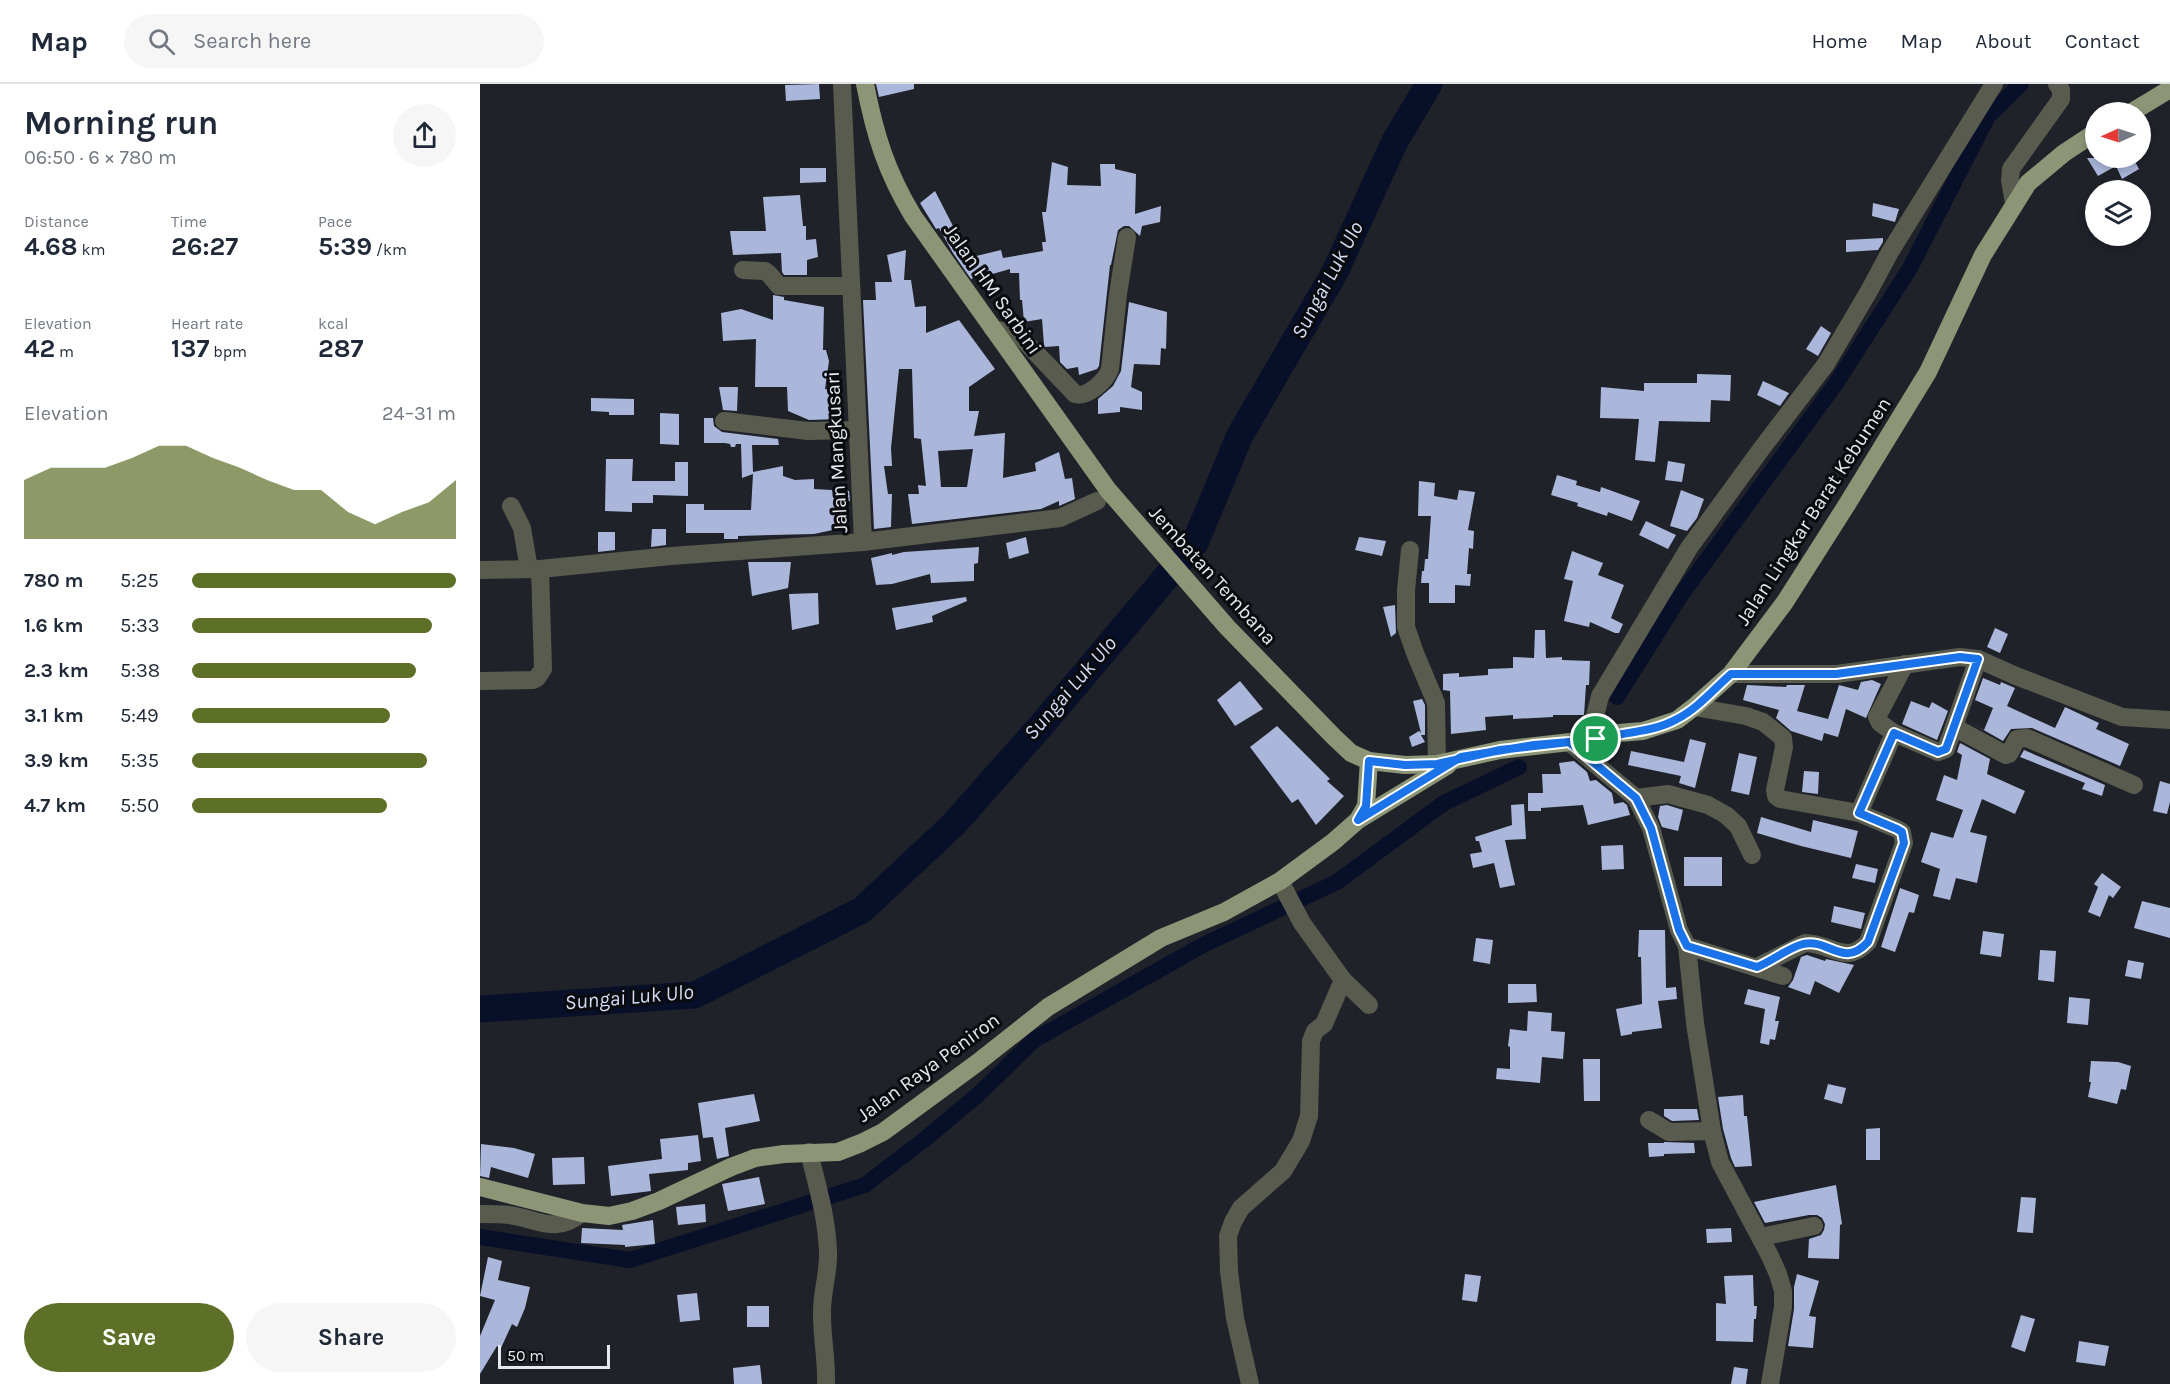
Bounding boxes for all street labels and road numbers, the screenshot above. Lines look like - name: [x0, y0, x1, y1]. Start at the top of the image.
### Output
- street label: Jalan HM Sarbini: [939, 220, 1046, 359]
- street label: Jalan Mangkusari: [821, 371, 852, 533]
- street label: Jalan Lingkar Barat Kebumen: [1731, 393, 1896, 629]
- street label: Jembatan Tembana: [1144, 501, 1281, 649]
- street label: Jalan Raya Peniron: [853, 1008, 1004, 1127]

